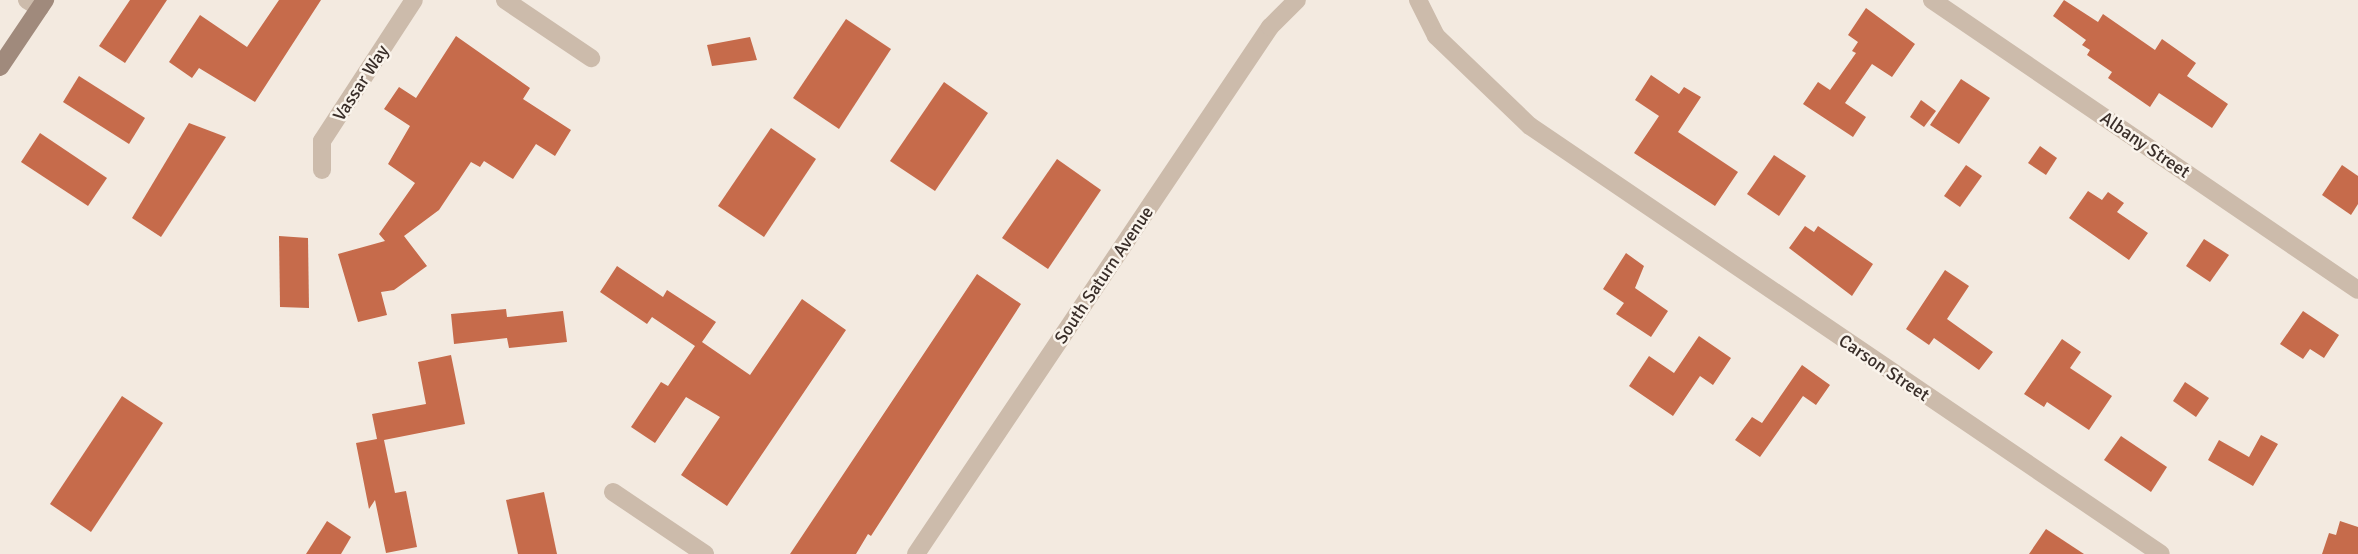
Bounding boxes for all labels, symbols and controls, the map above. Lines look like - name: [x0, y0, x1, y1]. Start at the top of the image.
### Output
- street label: Vassar Way: [328, 41, 394, 125]
- street label: Albany Street: [2096, 107, 2194, 183]
- street label: South Saturn Avenue: [1050, 202, 1158, 348]
- street label: Carson Street: [1835, 330, 1933, 406]

